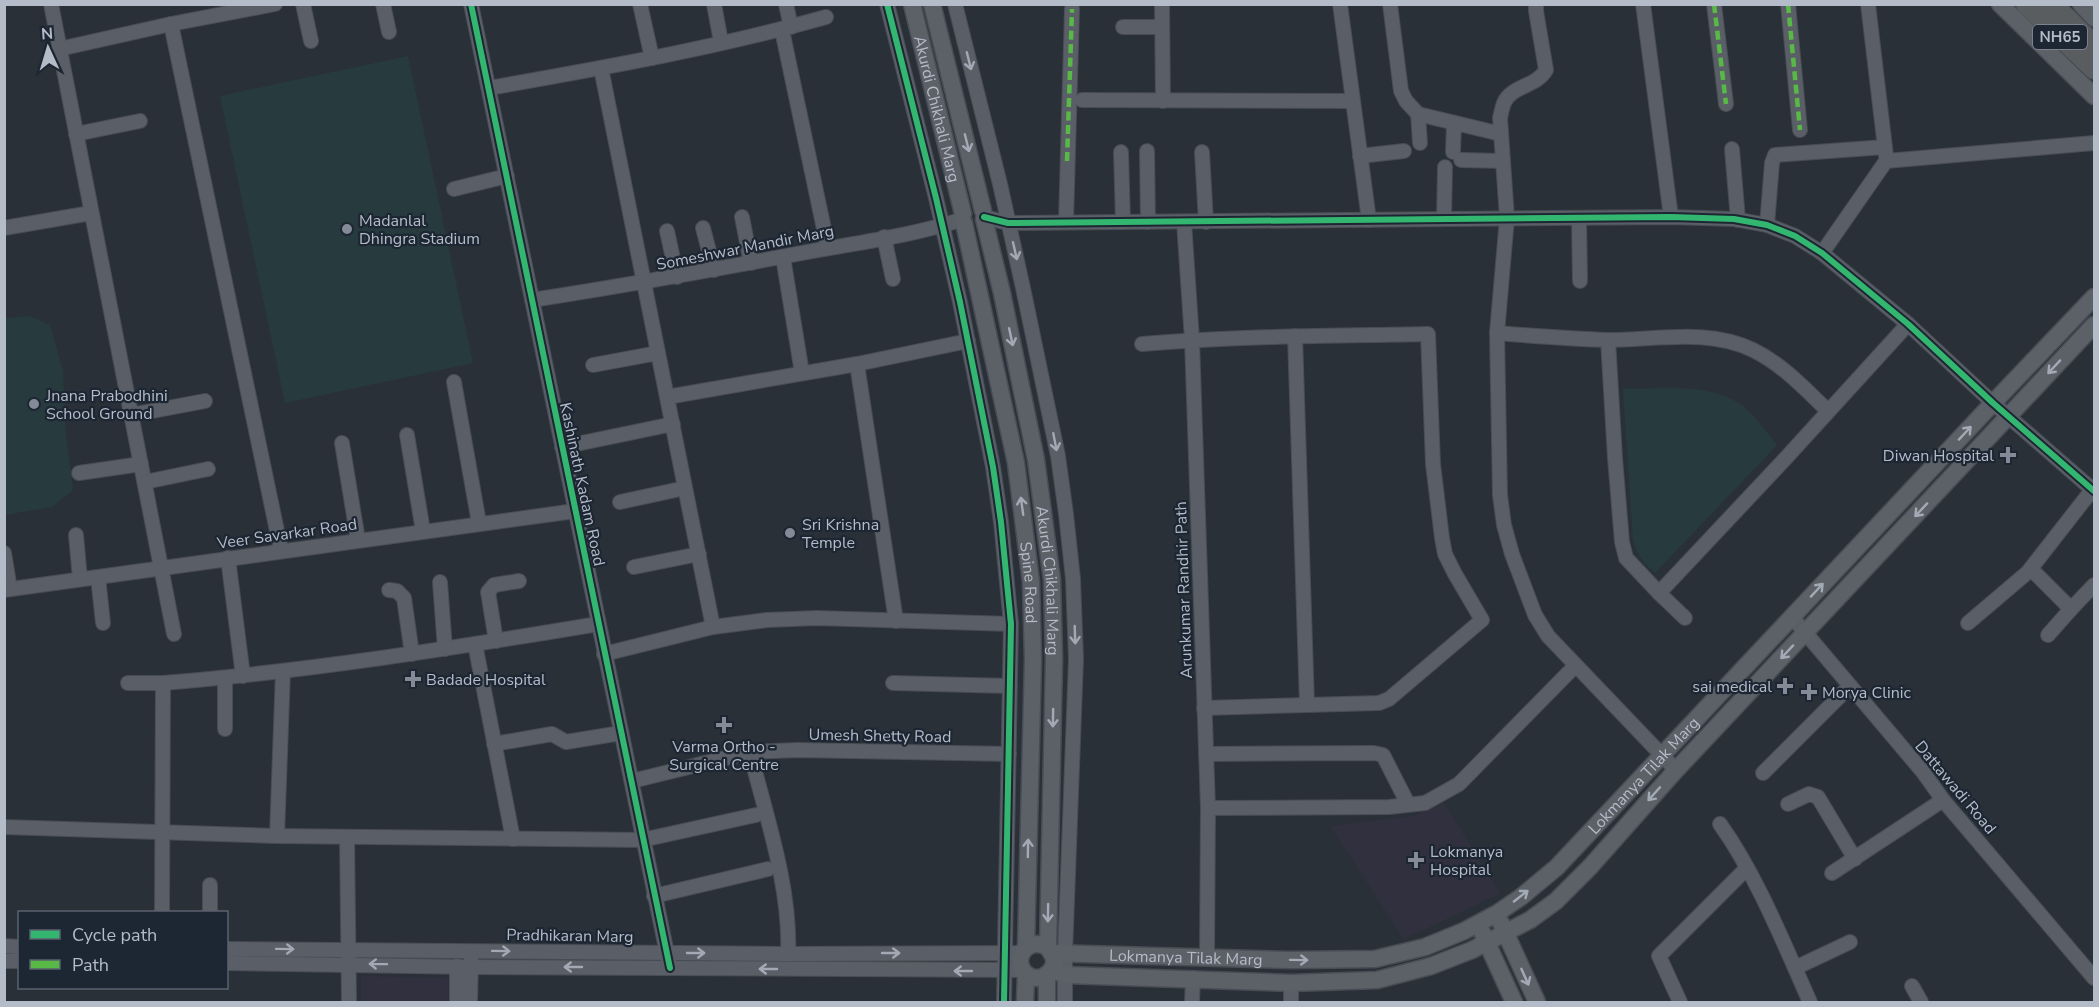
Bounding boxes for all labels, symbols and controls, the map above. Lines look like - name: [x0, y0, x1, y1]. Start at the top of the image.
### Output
- north arrow: [18, 18, 78, 78]
- text: N: [40, 23, 54, 45]
- road number: NH65: [2033, 25, 2087, 49]
- street label: Akurdi Chikhali Marg: [908, 33, 965, 185]
- one-way arrow: [964, 51, 976, 70]
- one-way arrow: [962, 133, 973, 152]
- place label: Madanlal Dhingra Stadium: [359, 210, 480, 250]
- street label: Someshwar Mandir Marg: [654, 220, 836, 276]
- marker: Madanlal Dhingra Stadium: [340, 222, 354, 236]
- one-way arrow: [1010, 241, 1021, 260]
- one-way arrow: [1006, 327, 1017, 347]
- one-way arrow: [2047, 360, 2062, 375]
- place label: Jnana Prabodhini School Ground: [45, 385, 168, 425]
- marker: Jnana Prabodhini School Ground: [27, 397, 41, 411]
- street label: Kashinath Kadam Road: [554, 400, 610, 568]
- one-way arrow: [1958, 425, 1972, 440]
- one-way arrow: [1050, 431, 1061, 451]
- place label: Diwan Hospital: [1883, 445, 1994, 467]
- marker: Diwan Hospital: [1999, 446, 2017, 464]
- one-way arrow: [1016, 497, 1027, 517]
- street label: Arunkumar Randhir Path: [1170, 501, 1198, 679]
- one-way arrow: [1914, 502, 1928, 517]
- street label: Akurdi Chikhali Marg: [1030, 504, 1064, 656]
- street label: Veer Savarkar Road: [215, 513, 358, 555]
- place label: Sri Krishna Temple: [802, 514, 879, 554]
- marker: Sri Krishna Temple: [783, 526, 797, 540]
- street label: Spine Road: [1014, 541, 1042, 624]
- one-way arrow: [1810, 583, 1824, 598]
- one-way arrow: [1069, 625, 1081, 645]
- one-way arrow: [1780, 644, 1794, 659]
- place label: Badade Hospital: [426, 669, 546, 691]
- marker: Badade Hospital: [404, 670, 422, 688]
- place label: sai medical: [1692, 676, 1772, 698]
- marker: sai medical: [1776, 677, 1794, 695]
- place label: Morya Clinic: [1822, 682, 1911, 704]
- marker: Morya Clinic: [1800, 683, 1818, 701]
- one-way arrow: [1047, 707, 1058, 727]
- street label: Lokmanya Tilak Marg: [1583, 712, 1705, 839]
- marker: Varma Ortho - Surgical Centre: [715, 716, 733, 734]
- street label: Umesh Shetty Road: [808, 724, 952, 748]
- place label: Varma Ortho - Surgical Centre: [669, 736, 779, 776]
- street label: Dattawadi Road: [1910, 736, 2001, 839]
- one-way arrow: [1647, 786, 1661, 801]
- one-way arrow: [1023, 838, 1034, 858]
- place label: Lokmanya Hospital: [1430, 841, 1503, 881]
- marker: Lokmanya Hospital: [1407, 851, 1425, 869]
- one-way arrow: [1513, 890, 1529, 903]
- one-way arrow: [1043, 902, 1054, 922]
- legend: [18, 911, 228, 989]
- text: Cycle path: [72, 923, 157, 947]
- street label: Pradhikaran Marg: [506, 924, 634, 948]
- one-way arrow: [274, 944, 294, 955]
- one-way arrow: [490, 945, 510, 957]
- street label: Lokmanya Tilak Marg: [1109, 945, 1263, 971]
- one-way arrow: [685, 947, 705, 959]
- one-way arrow: [880, 947, 900, 959]
- text: Path: [72, 953, 109, 977]
- one-way arrow: [1288, 954, 1308, 965]
- one-way arrow: [369, 959, 389, 970]
- one-way arrow: [564, 962, 584, 973]
- one-way arrow: [759, 963, 779, 975]
- one-way arrow: [954, 965, 974, 976]
- one-way arrow: [1520, 968, 1532, 986]

